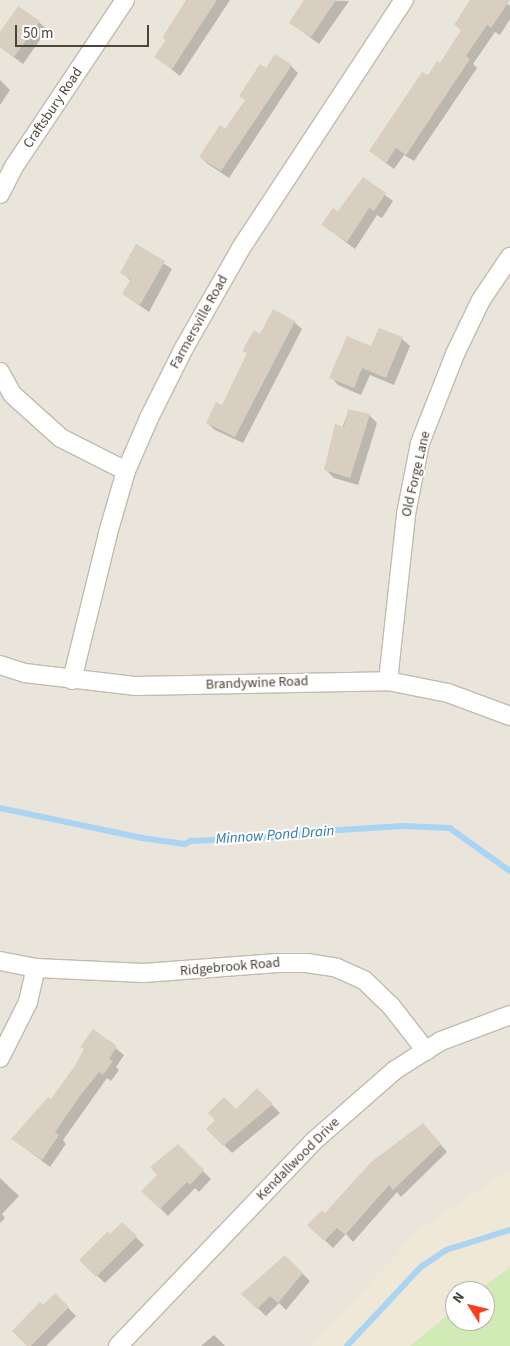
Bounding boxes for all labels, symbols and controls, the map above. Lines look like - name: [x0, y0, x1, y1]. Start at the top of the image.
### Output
- scale bar: [18, 15, 151, 47]
- text: 50 m: [23, 23, 53, 44]
- street label: Craftsbury Road: [20, 65, 86, 151]
- street label: Farmersville Road: [166, 272, 232, 372]
- street label: Old Forge Lane: [398, 429, 434, 519]
- street label: Brandywine Road: [205, 673, 309, 693]
- water label: Minnow Pond Drain: [215, 822, 335, 848]
- street label: Ridgebrook Road: [179, 954, 281, 980]
- street label: Kendallwood Drive: [253, 1114, 343, 1204]
- north arrow: [445, 1281, 495, 1331]
- text: N: [448, 1288, 470, 1307]

